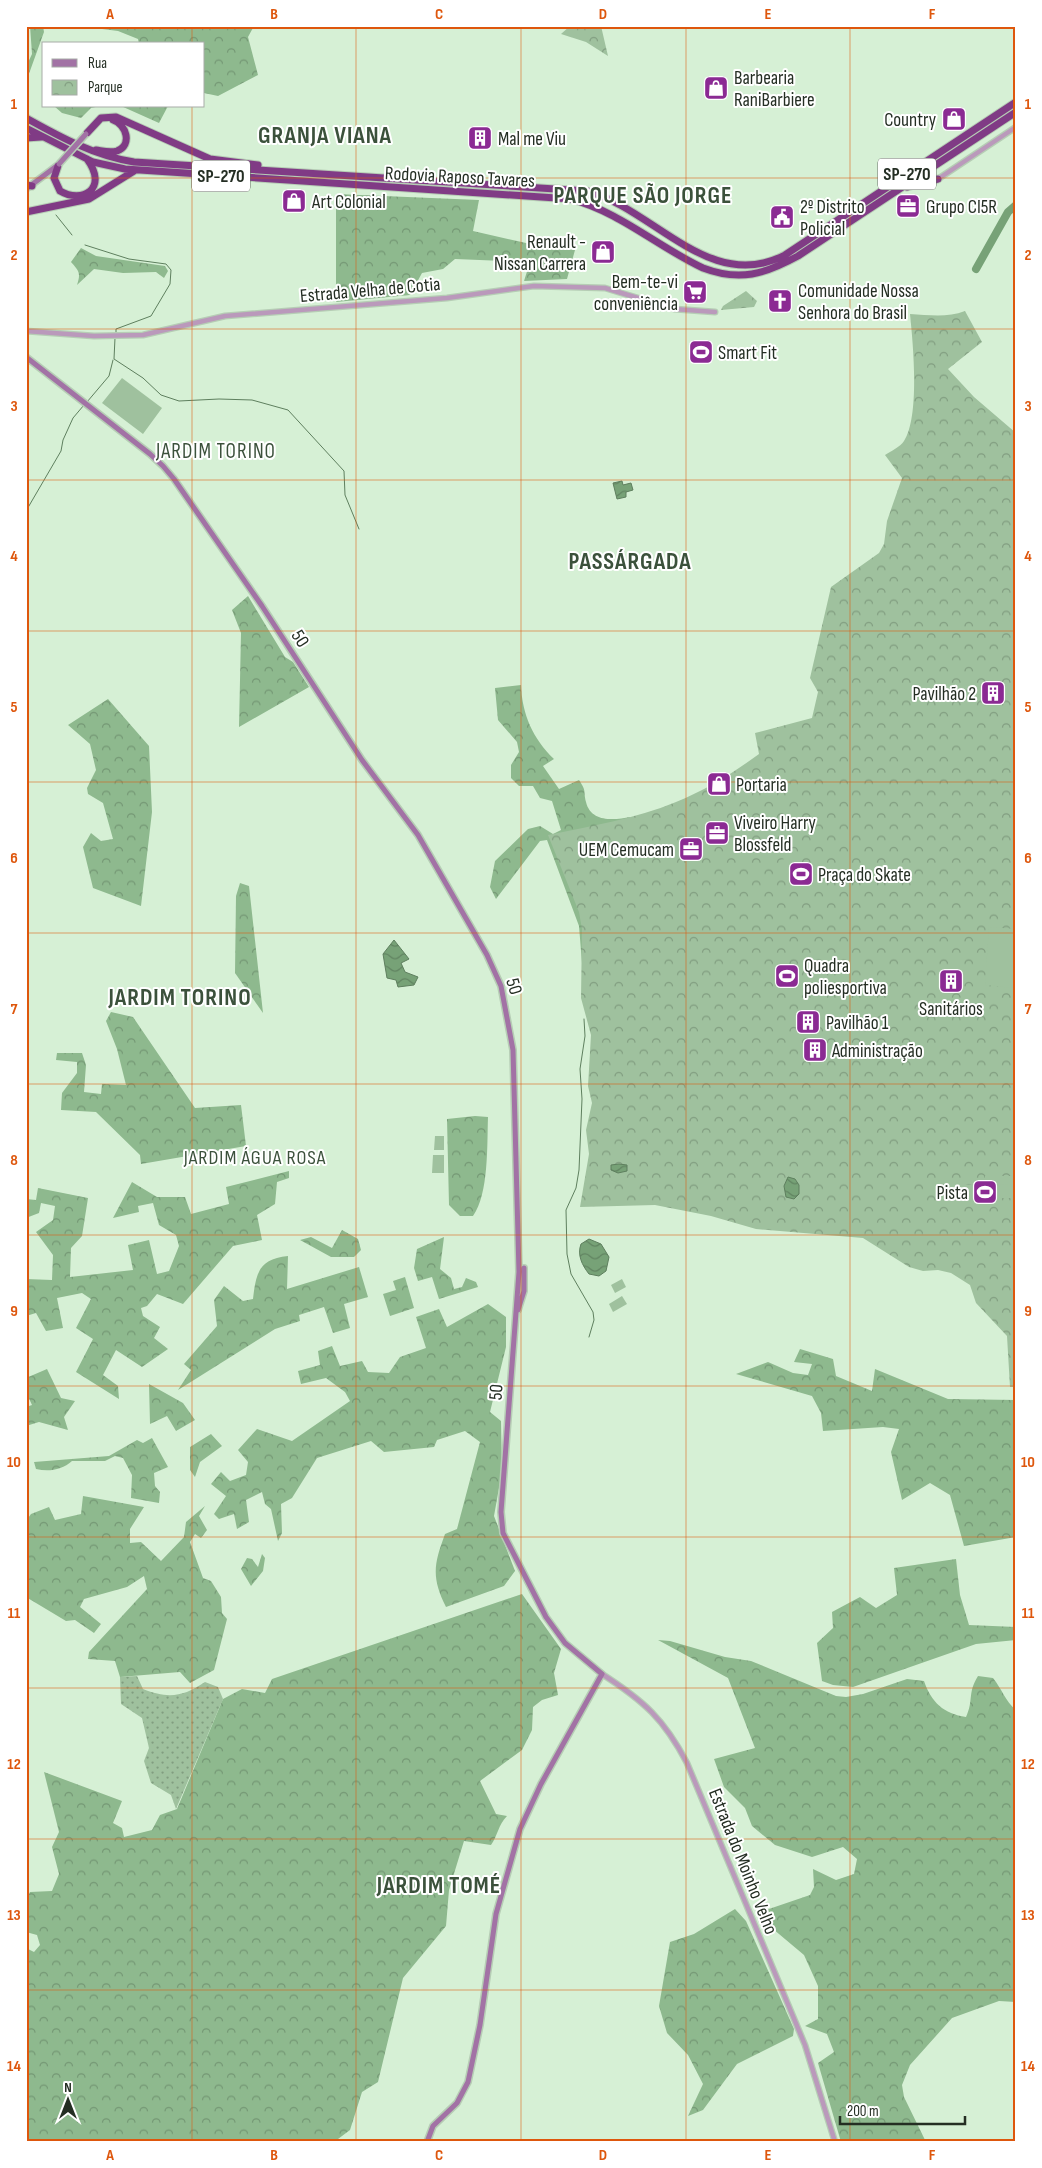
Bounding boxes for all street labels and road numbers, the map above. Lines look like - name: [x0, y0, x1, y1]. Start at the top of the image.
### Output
- road number: SP-270: [878, 158, 936, 190]
- road number: SP-270: [192, 160, 250, 192]
- street label: Rodovia Raposo Tavares: [384, 162, 536, 193]
- street label: Estrada Velha de Cotia: [299, 273, 441, 308]
- street label: 50: [286, 626, 314, 652]
- street label: 50: [500, 976, 527, 997]
- street label: 50: [484, 1383, 509, 1401]
- street label: Estrada do Moinho Velho: [703, 1785, 782, 1938]

